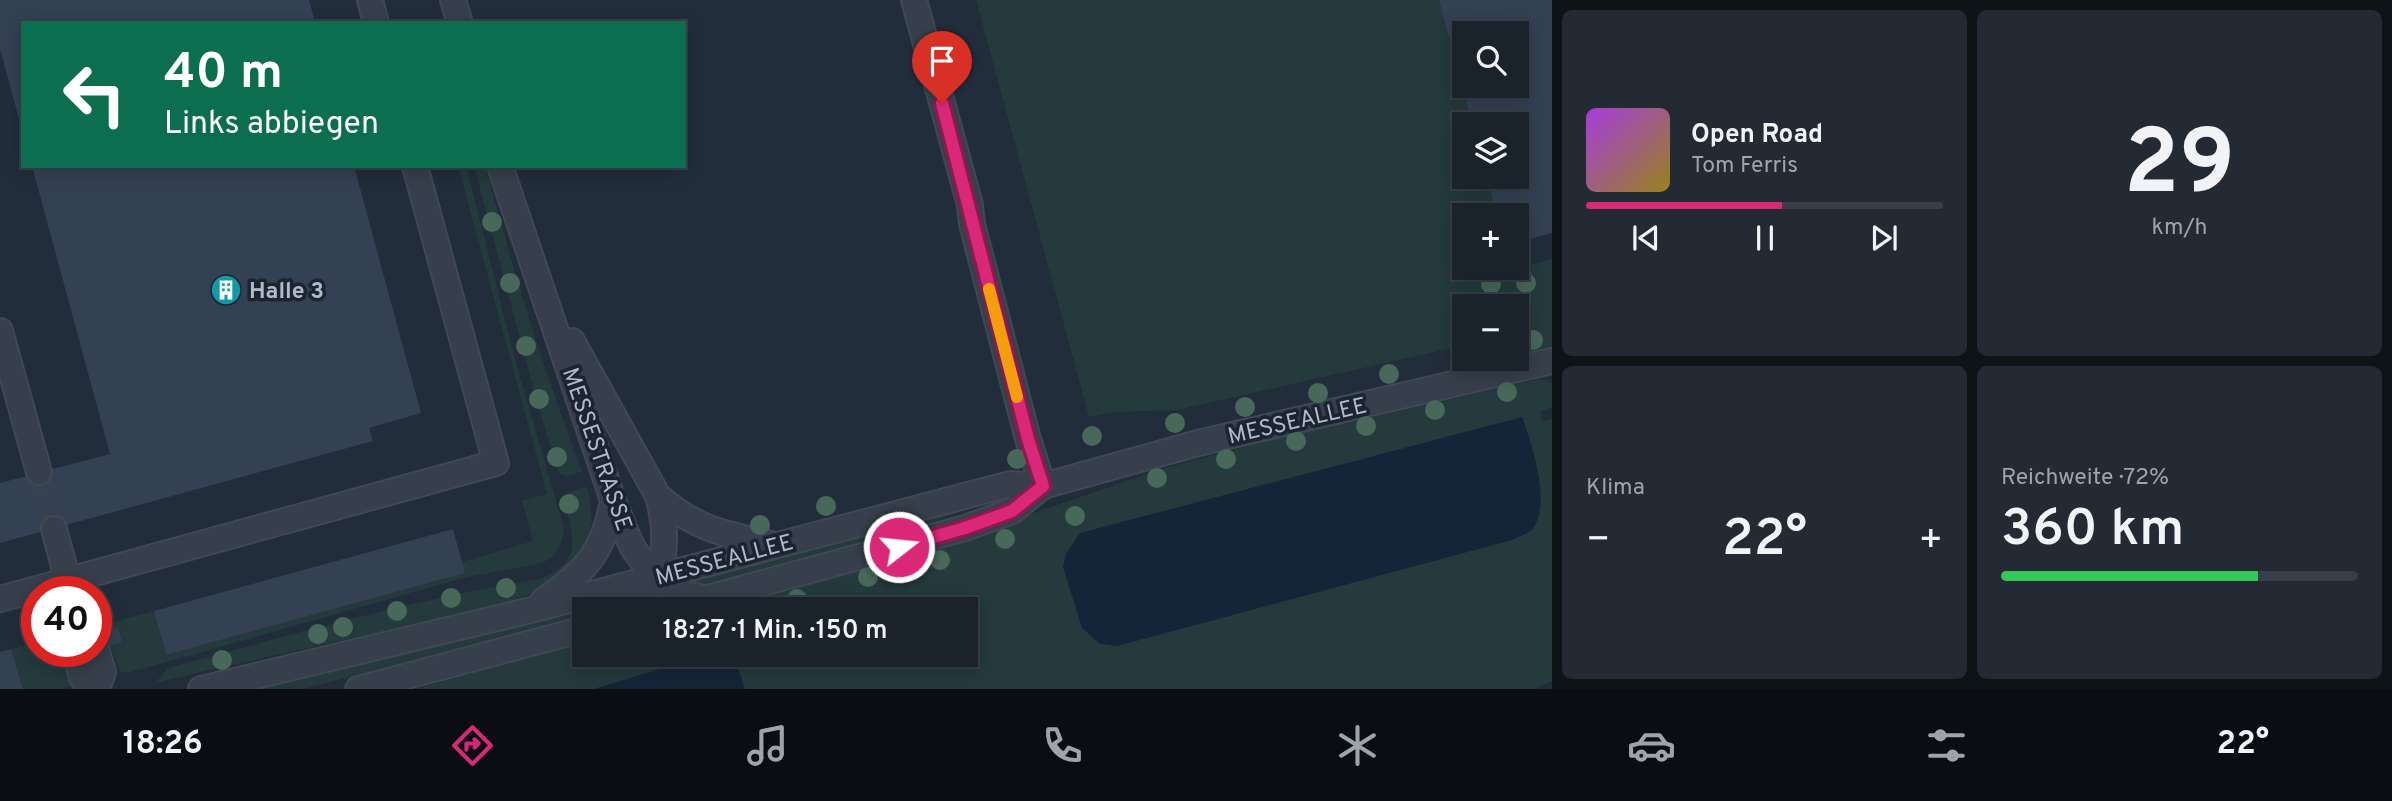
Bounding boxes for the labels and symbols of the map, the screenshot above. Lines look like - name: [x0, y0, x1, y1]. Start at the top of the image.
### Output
- pin: [912, 31, 972, 103]
- building icon: Halle 3: [209, 273, 243, 307]
- place label: Halle 3: [249, 278, 324, 307]
- street label: MESSESTRASSE: [554, 364, 637, 535]
- street label: MESSEALLEE: [1225, 392, 1370, 453]
- position arrow: [862, 510, 936, 584]
- street label: MESSEALLEE: [652, 529, 797, 594]
- speed limit sign: 40: [21, 576, 112, 667]

